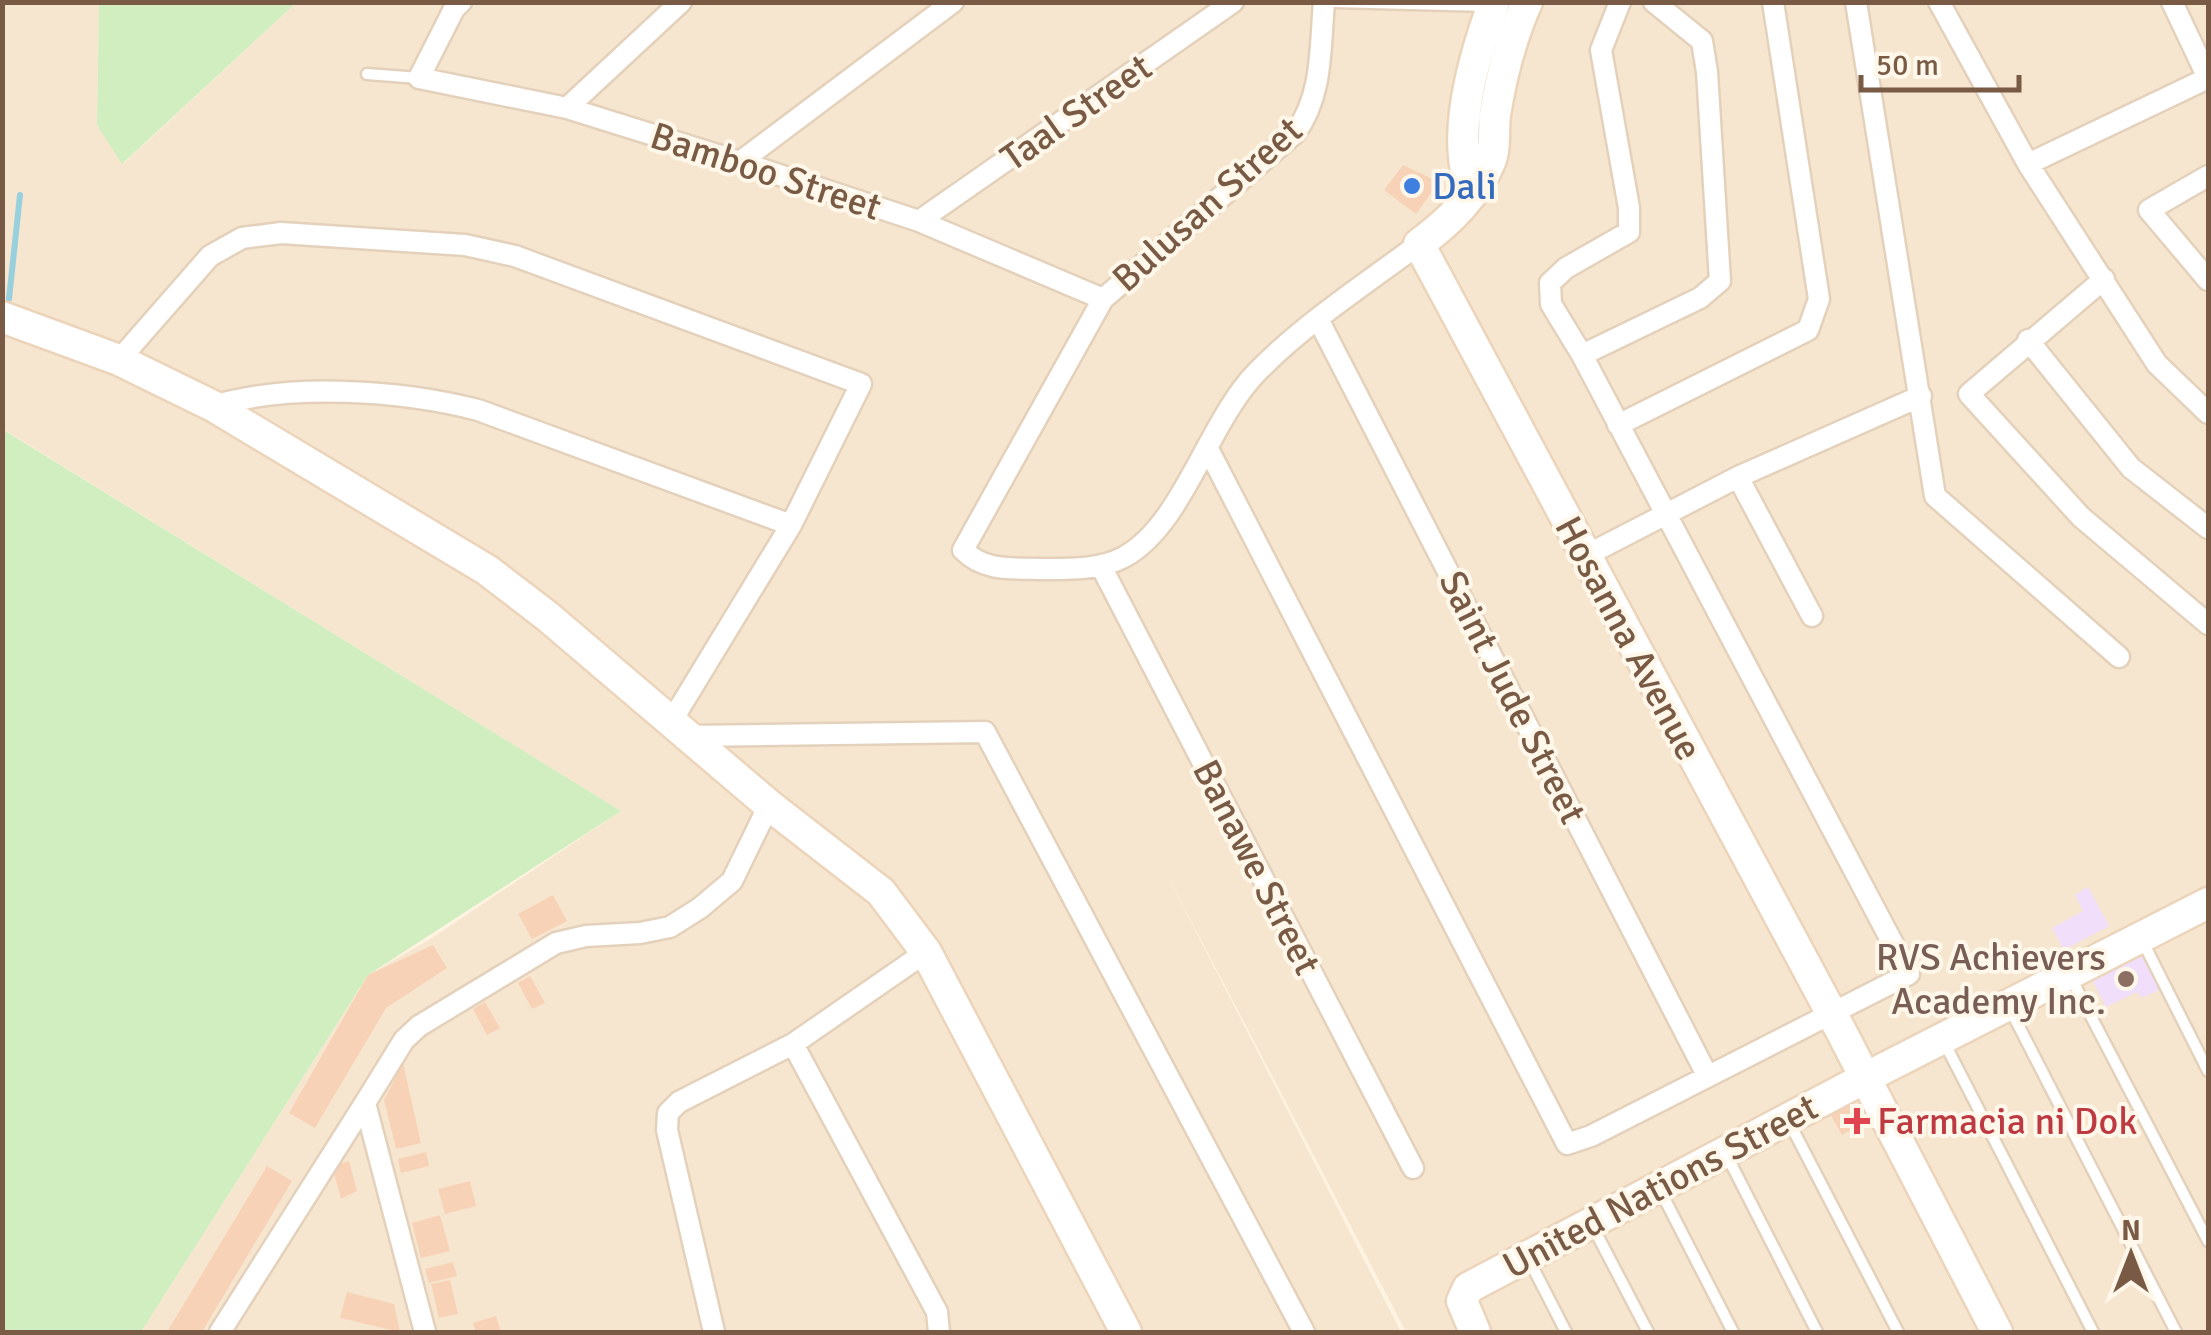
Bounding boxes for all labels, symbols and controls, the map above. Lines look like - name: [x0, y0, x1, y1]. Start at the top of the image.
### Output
- scale bar: [1861, 30, 2018, 92]
- street label: Taal Street: [992, 44, 1161, 181]
- text: 50 m: [1876, 47, 1939, 84]
- street label: Bulusan Street: [1103, 107, 1312, 302]
- street label: Bamboo Street: [645, 112, 887, 231]
- place label: Dali: [1432, 163, 1497, 210]
- marker: Dali: [1401, 175, 1423, 197]
- street label: Hosanna Avenue: [1545, 508, 1713, 768]
- street label: Saint Jude Street: [1429, 563, 1596, 832]
- street label: Banawe Street: [1182, 752, 1331, 983]
- place label: RVS Achievers Academy Inc.: [1876, 934, 2106, 1025]
- marker: RVS Achievers Academy Inc.: [2115, 968, 2137, 990]
- street label: United Nations Street: [1495, 1084, 1826, 1289]
- place label: Farmacia ni Dok: [1877, 1098, 2137, 1145]
- marker: Farmacia ni Dok: [1846, 1110, 1868, 1132]
- north arrow: [2081, 1205, 2181, 1305]
- text: N: [2121, 1214, 2141, 1248]

